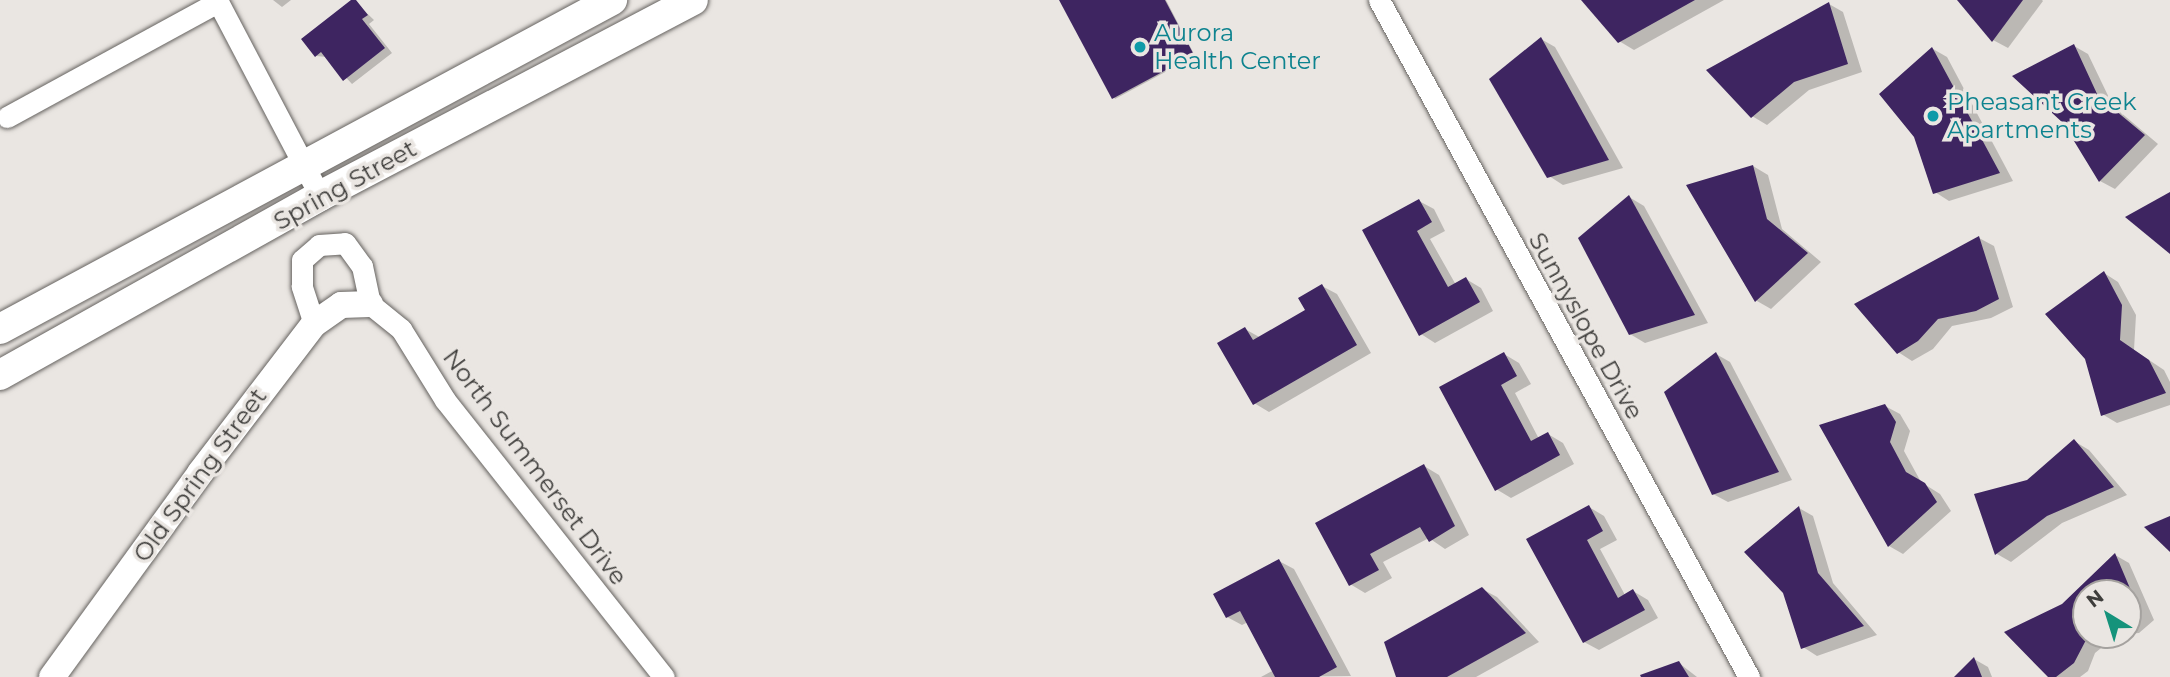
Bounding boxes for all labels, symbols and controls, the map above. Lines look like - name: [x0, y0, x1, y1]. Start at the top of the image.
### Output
- place label: Aurora Health Center: [1154, 19, 1321, 75]
- marker: Aurora Health Center: [1132, 39, 1148, 55]
- place label: Pheasant Creek Apartments: [1947, 88, 2137, 144]
- marker: Pheasant Creek Apartments: [1925, 108, 1941, 124]
- street label: Spring Street: [269, 134, 421, 236]
- street label: Sunnyslope Drive: [1523, 228, 1649, 424]
- street label: North Summerset Drive: [437, 343, 633, 591]
- street label: Old Spring Street: [127, 383, 273, 567]
- north arrow: [2072, 579, 2142, 649]
- text: N: [2082, 585, 2108, 612]

